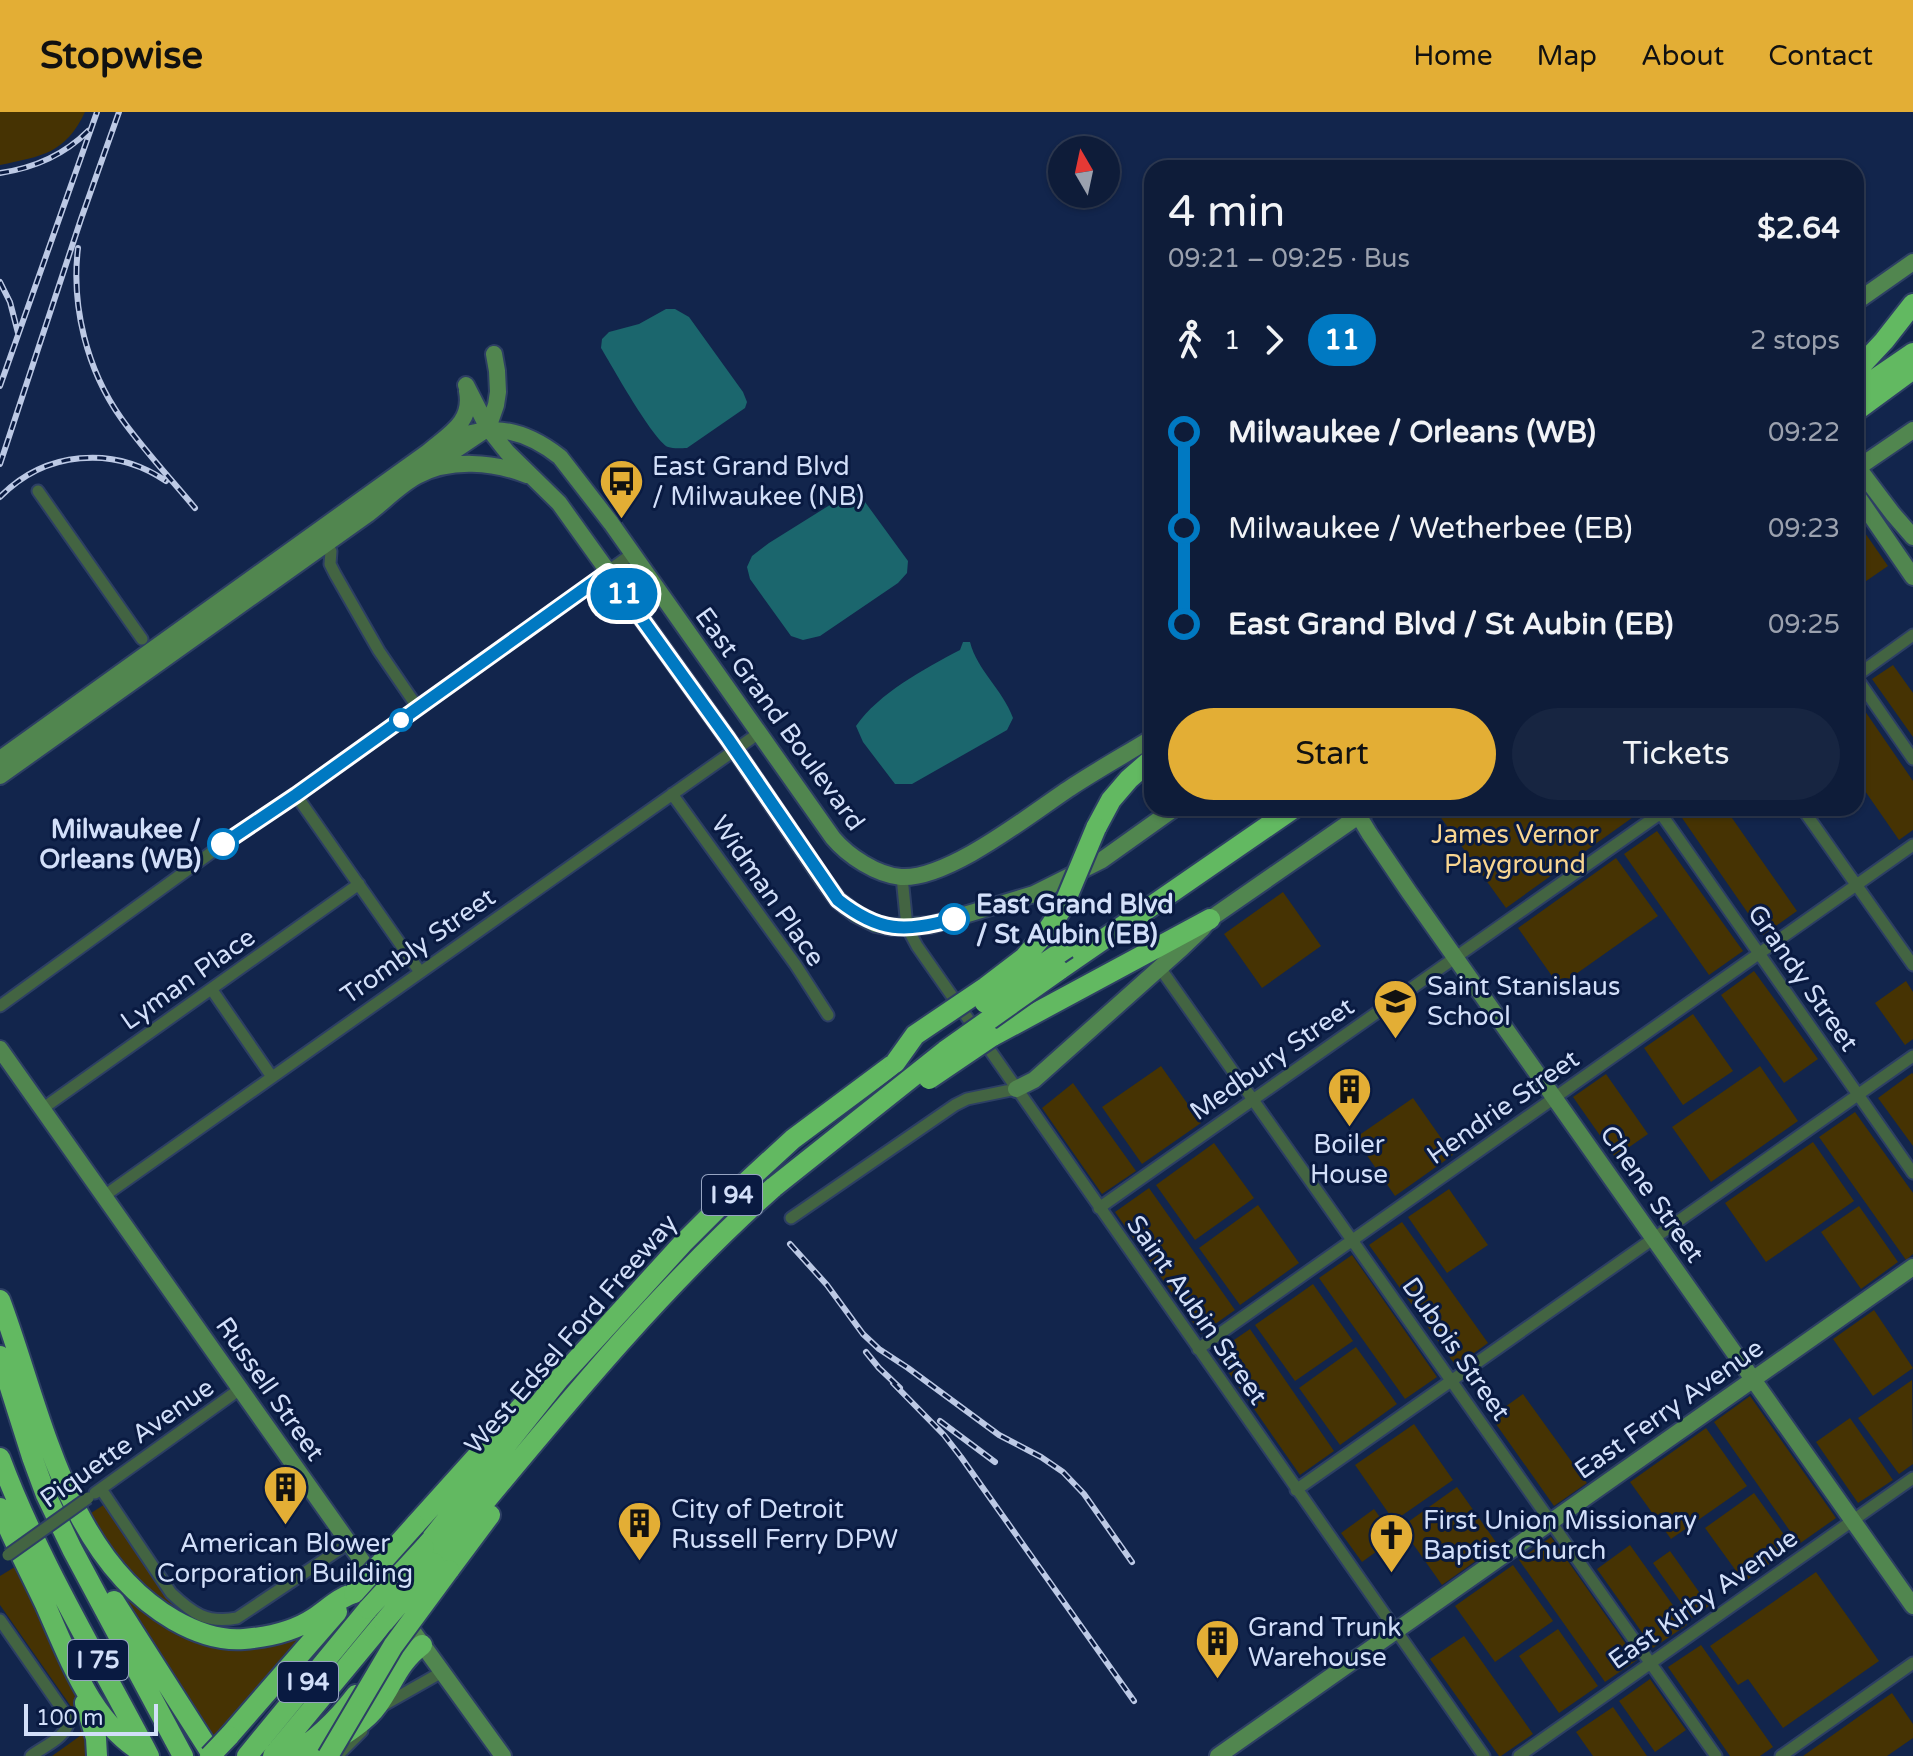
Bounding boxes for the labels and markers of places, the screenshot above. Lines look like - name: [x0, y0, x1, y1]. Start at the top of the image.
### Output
- place label: East Grand Blvd / Milwaukee (NB): [652, 451, 864, 512]
- bus stop icon: East Grand Blvd / Milwaukee (NB): [597, 457, 645, 520]
- unlabelled marker: [390, 709, 412, 731]
- place label: Milwaukee / Orleans (WB): [39, 814, 201, 875]
- marker: Milwaukee / Orleans (WB): [208, 829, 238, 859]
- place label: East Grand Blvd / St Aubin (EB): [976, 889, 1174, 950]
- marker: East Grand Blvd / St Aubin (EB): [939, 904, 969, 934]
- place label: Saint Stanislaus School: [1427, 971, 1620, 1032]
- school or university icon: Saint Stanislaus School: [1372, 977, 1420, 1040]
- building icon: Boiler House: [1325, 1065, 1373, 1128]
- place label: Boiler House: [1310, 1129, 1388, 1190]
- building icon: American Blower Corporation Building: [261, 1464, 309, 1527]
- place label: City of Detroit Russell Ferry DPW: [671, 1494, 898, 1555]
- building icon: City of Detroit Russell Ferry DPW: [616, 1500, 664, 1563]
- place label: First Union Missionary Baptist Church: [1423, 1505, 1697, 1566]
- church icon: First Union Missionary Baptist Church: [1368, 1511, 1416, 1574]
- place label: American Blower Corporation Building: [157, 1528, 413, 1589]
- place label: Grand Trunk Warehouse: [1248, 1612, 1401, 1673]
- building icon: Grand Trunk Warehouse: [1193, 1618, 1241, 1681]

